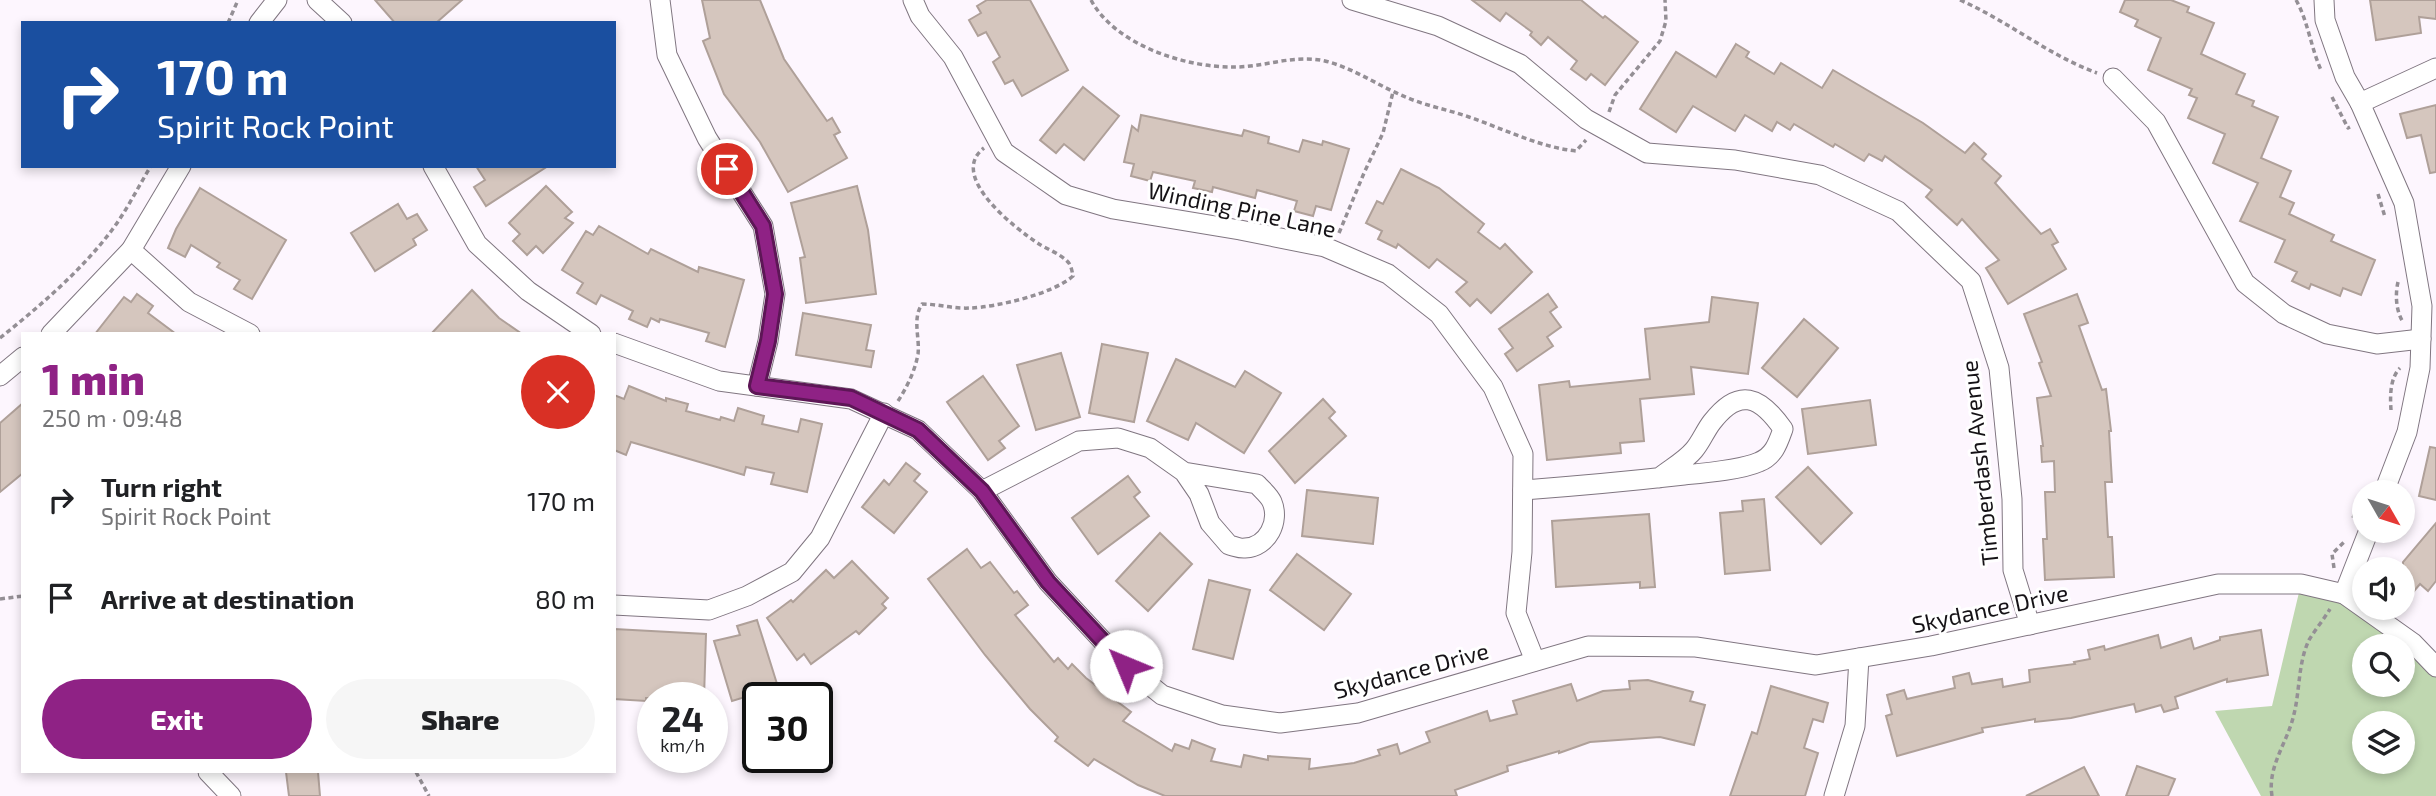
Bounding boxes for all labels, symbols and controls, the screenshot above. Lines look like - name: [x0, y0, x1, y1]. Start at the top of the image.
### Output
- text: 170 m: [157, 46, 289, 105]
- icon: right: [42, 49, 133, 140]
- text: Spirit Rock Point: [157, 106, 394, 144]
- pin: [697, 139, 757, 199]
- icon: arrive: [708, 150, 746, 188]
- street label: Winding Pine Lane: [1145, 175, 1339, 243]
- text: 1 min: [42, 353, 145, 403]
- button: close: [521, 355, 595, 429]
- street label: Timberdash Avenue: [1954, 359, 2004, 567]
- text: 250 m · 09:48: [42, 404, 183, 432]
- text: Turn right: [101, 471, 222, 502]
- north arrow: [2352, 480, 2415, 542]
- map controls: [2352, 480, 2415, 774]
- icon: right: [42, 481, 80, 519]
- text: 170 m: [527, 485, 595, 516]
- text: Spirit Rock Point: [101, 502, 271, 530]
- button: sound: [2352, 557, 2415, 620]
- street label: Skydance Drive: [1909, 578, 2071, 638]
- icon: arrive: [42, 579, 80, 617]
- text: Arrive at destination: [101, 583, 354, 614]
- text: 80 m: [535, 583, 595, 614]
- position arrow: [1089, 629, 1163, 703]
- button: search: [2352, 634, 2415, 697]
- street label: Skydance Drive: [1331, 636, 1491, 704]
- button: Exit: [42, 679, 312, 759]
- button: Share: [326, 679, 595, 759]
- speed limit sign: 30: [742, 682, 833, 773]
- text: 24: [661, 697, 704, 739]
- button: layers: [2352, 711, 2415, 774]
- text: km/h: [660, 734, 705, 756]

